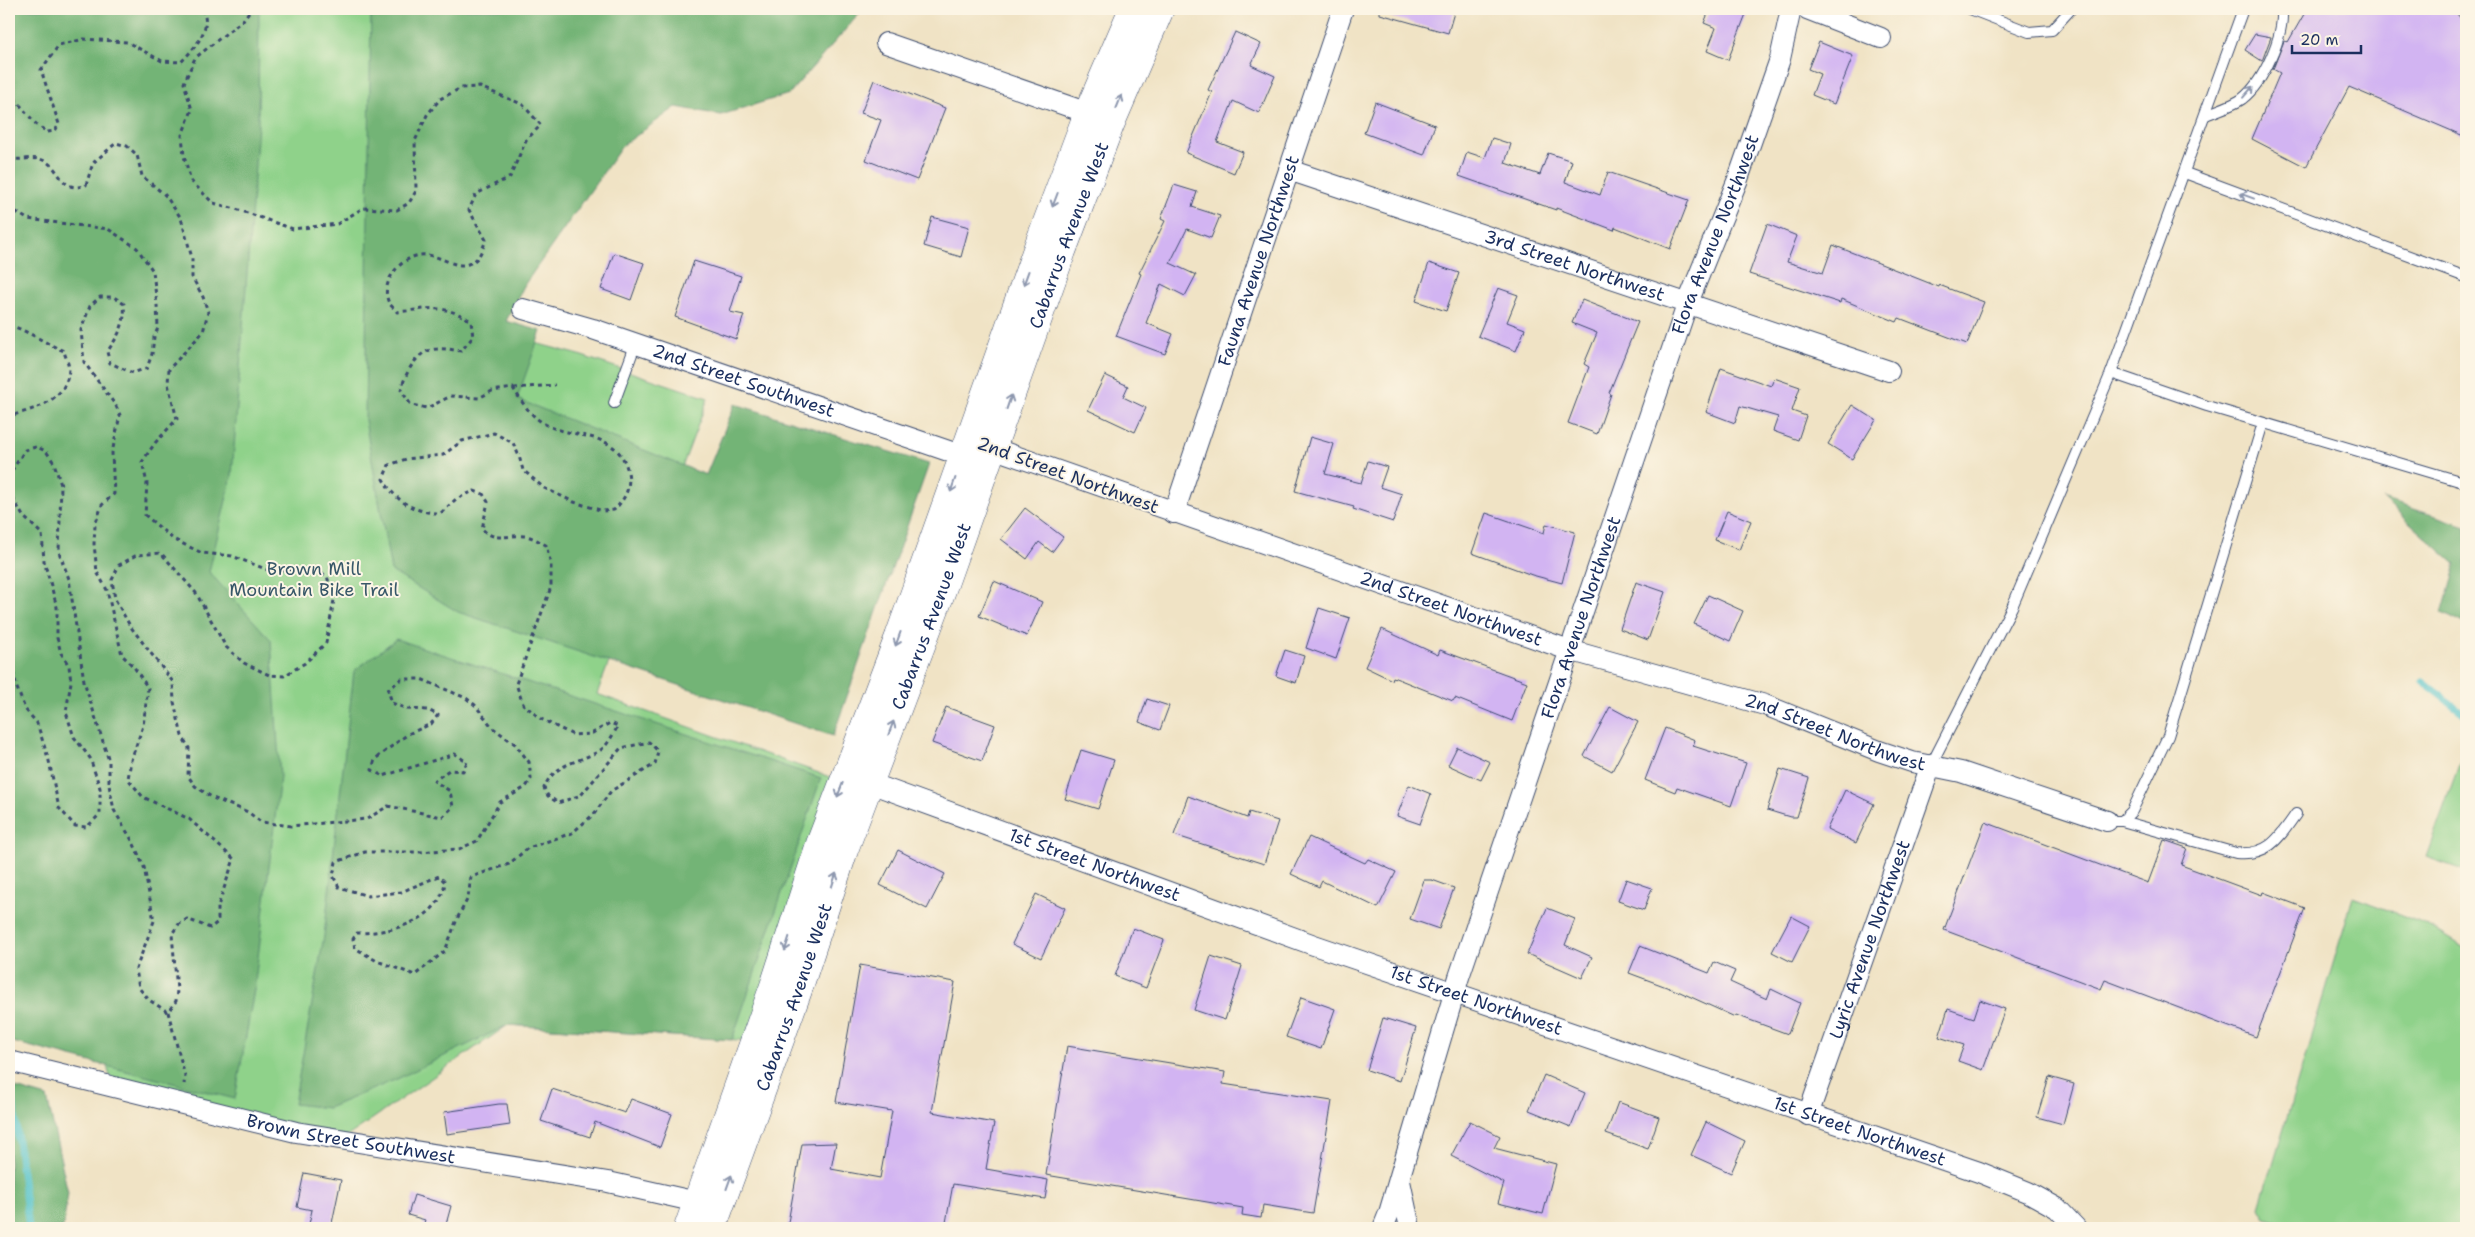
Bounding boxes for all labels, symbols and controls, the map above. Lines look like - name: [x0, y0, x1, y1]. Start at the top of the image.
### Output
- scale bar: [2292, 22, 2361, 54]
- text: 20 m: [2300, 30, 2339, 50]
- one-way arrow: [2242, 85, 2254, 98]
- one-way arrow: [1116, 94, 1125, 109]
- street label: Flora Avenue Northwest: [1666, 131, 1765, 337]
- street label: Cabarrus Avenue West: [1023, 138, 1114, 332]
- street label: Fauna Avenue Northwest: [1212, 152, 1305, 369]
- one-way arrow: [2240, 191, 2256, 200]
- one-way arrow: [1050, 192, 1059, 207]
- street label: 3rd Street Northwest: [1481, 224, 1668, 307]
- one-way arrow: [1021, 270, 1030, 285]
- street label: 2nd Street Southwest: [649, 338, 838, 423]
- one-way arrow: [1005, 395, 1014, 410]
- street label: 2nd Street Northwest: [974, 431, 1162, 519]
- one-way arrow: [948, 477, 957, 493]
- street label: Flora Avenue Northwest: [1536, 513, 1627, 722]
- street label: Cabarrus Avenue West: [886, 519, 977, 713]
- park label: Brown Mill Mountain Bike Trail: [229, 557, 399, 602]
- street label: 2nd Street Northwest: [1356, 566, 1546, 652]
- one-way arrow: [893, 631, 902, 646]
- street label: 2nd Street Northwest: [1742, 688, 1928, 777]
- one-way arrow: [887, 721, 896, 736]
- one-way arrow: [835, 782, 844, 797]
- street label: 1st Street Northwest: [1005, 823, 1184, 907]
- street label: Lyric Avenue Northwest: [1824, 837, 1916, 1042]
- one-way arrow: [830, 873, 839, 888]
- street label: Cabarrus Avenue West: [750, 900, 838, 1094]
- one-way arrow: [782, 936, 792, 952]
- street label: 1st Street Northwest: [1387, 960, 1566, 1041]
- street label: 1st Street Northwest: [1770, 1091, 1949, 1172]
- street label: Brown Street Southwest: [244, 1108, 457, 1169]
- one-way arrow: [725, 1175, 734, 1191]

